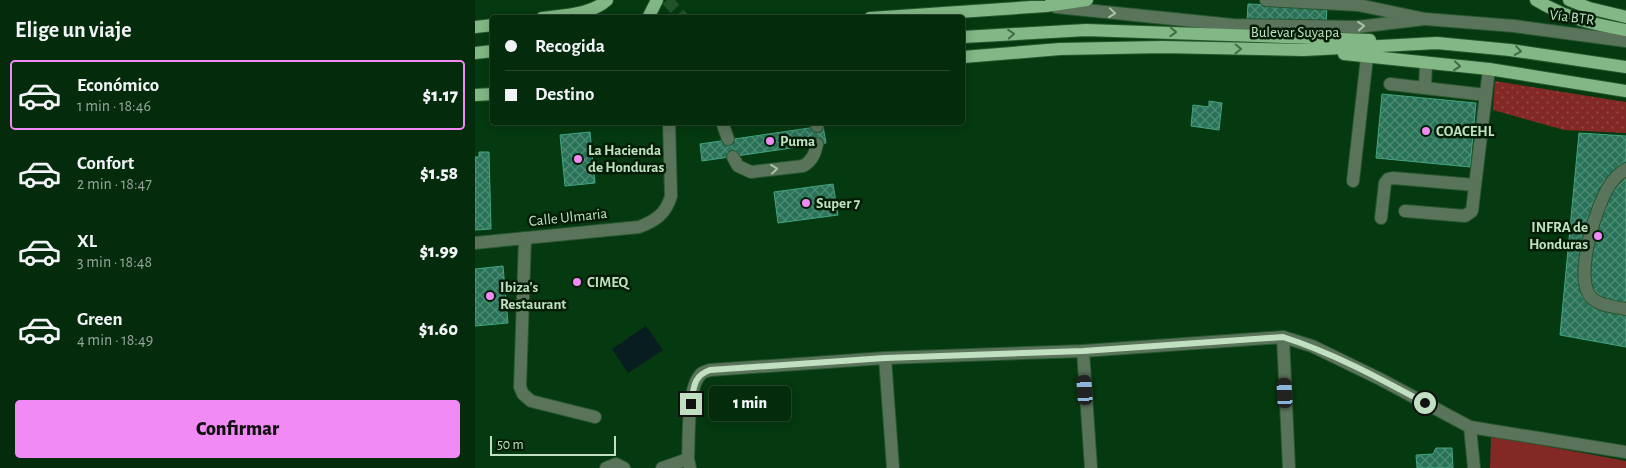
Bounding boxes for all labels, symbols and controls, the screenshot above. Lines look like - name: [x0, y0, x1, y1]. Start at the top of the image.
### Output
- one-way arrow: [1108, 7, 1116, 18]
- street label: Vía BTR: [1549, 7, 1595, 28]
- text: Elige un viaje: [15, 19, 132, 41]
- one-way arrow: [1358, 21, 1366, 32]
- street label: Bulevar Suyapa: [1251, 25, 1339, 40]
- one-way arrow: [1170, 27, 1178, 37]
- one-way arrow: [1007, 29, 1015, 40]
- text: Recogida: [535, 37, 605, 56]
- one-way arrow: [1235, 43, 1243, 54]
- one-way arrow: [1514, 45, 1523, 55]
- one-way arrow: [1453, 60, 1461, 71]
- icon: car: [17, 73, 62, 118]
- text: Económico: [77, 76, 159, 95]
- text: Destino: [535, 85, 594, 104]
- text: $1.17: [423, 86, 458, 105]
- text: 1 min · 18:46: [77, 98, 151, 114]
- place label: COACEHL: [1436, 124, 1495, 139]
- marker: COACEHL: [1420, 125, 1432, 137]
- place label: Puma: [780, 134, 815, 149]
- marker: Puma: [764, 135, 776, 147]
- place label: La Hacienda de Honduras: [588, 143, 665, 175]
- icon: car: [17, 151, 62, 196]
- marker: La Hacienda de Honduras: [572, 153, 584, 165]
- text: Confort: [77, 154, 134, 173]
- text: $1.58: [420, 164, 458, 183]
- one-way arrow: [771, 164, 779, 175]
- text: 2 min · 18:47: [77, 176, 152, 192]
- place label: Super 7: [816, 196, 861, 211]
- marker: Super 7: [800, 197, 812, 209]
- street label: Calle Ulmaria: [528, 206, 608, 229]
- place label: INFRA de Honduras: [1529, 220, 1588, 252]
- icon: car: [17, 229, 62, 274]
- marker: INFRA de Honduras: [1592, 230, 1604, 242]
- text: XL: [77, 232, 97, 251]
- text: $1.99: [419, 242, 458, 261]
- text: 3 min · 18:48: [77, 254, 152, 270]
- place label: CIMEQ: [587, 275, 631, 290]
- marker: CIMEQ: [571, 276, 583, 288]
- place label: Ibiza's Restaurant: [500, 280, 566, 312]
- marker: Ibiza's Restaurant: [484, 290, 496, 302]
- icon: car: [17, 307, 62, 352]
- text: Green: [77, 310, 123, 329]
- text: $1.60: [419, 320, 458, 339]
- text: 4 min · 18:49: [77, 332, 153, 348]
- car: [1076, 375, 1093, 405]
- car: [1276, 378, 1293, 408]
- callout: 1 min: [709, 386, 791, 422]
- route start: [1414, 392, 1436, 414]
- route end: [680, 393, 702, 415]
- text: 1 min: [733, 395, 767, 411]
- button: Confirmar: [15, 400, 460, 458]
- scale bar: [490, 433, 616, 456]
- text: 50 m: [497, 438, 524, 452]

